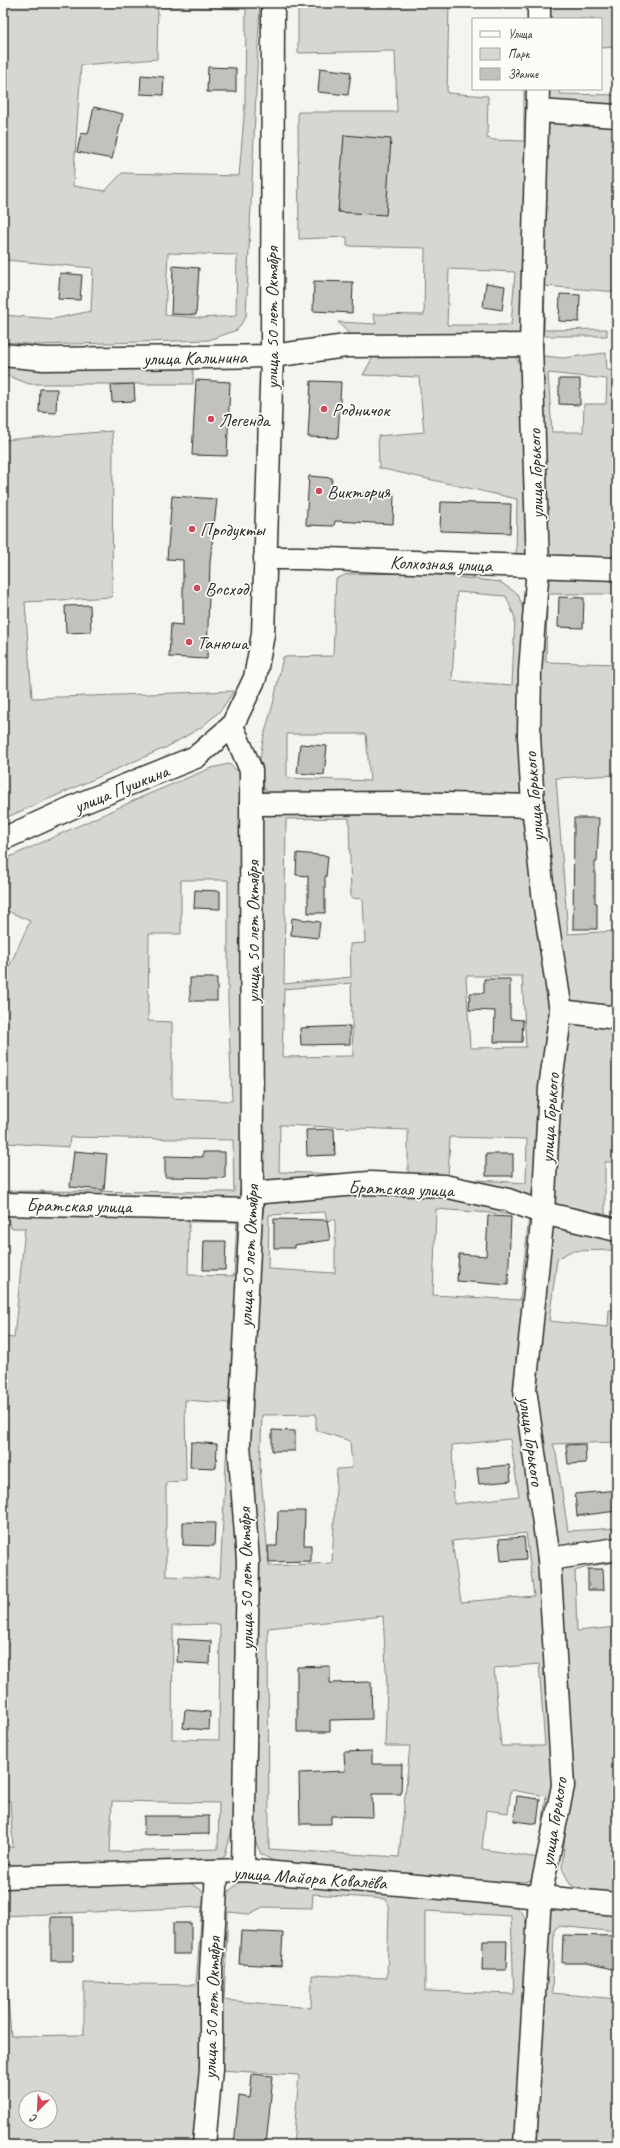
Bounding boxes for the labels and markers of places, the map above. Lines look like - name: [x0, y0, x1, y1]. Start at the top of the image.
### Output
- place label: Родничок: [332, 398, 391, 422]
- marker: Родничок: [319, 404, 329, 414]
- place label: Легенда: [219, 408, 272, 432]
- marker: Легенда: [206, 414, 216, 424]
- place label: Виктория: [327, 480, 391, 504]
- marker: Виктория: [314, 486, 324, 496]
- place label: Продукты: [200, 518, 266, 542]
- marker: Продукты: [187, 524, 197, 534]
- place label: Восход: [205, 577, 250, 601]
- marker: Восход: [192, 583, 202, 593]
- place label: Танюша: [197, 631, 250, 655]
- marker: Танюша: [184, 637, 194, 647]

